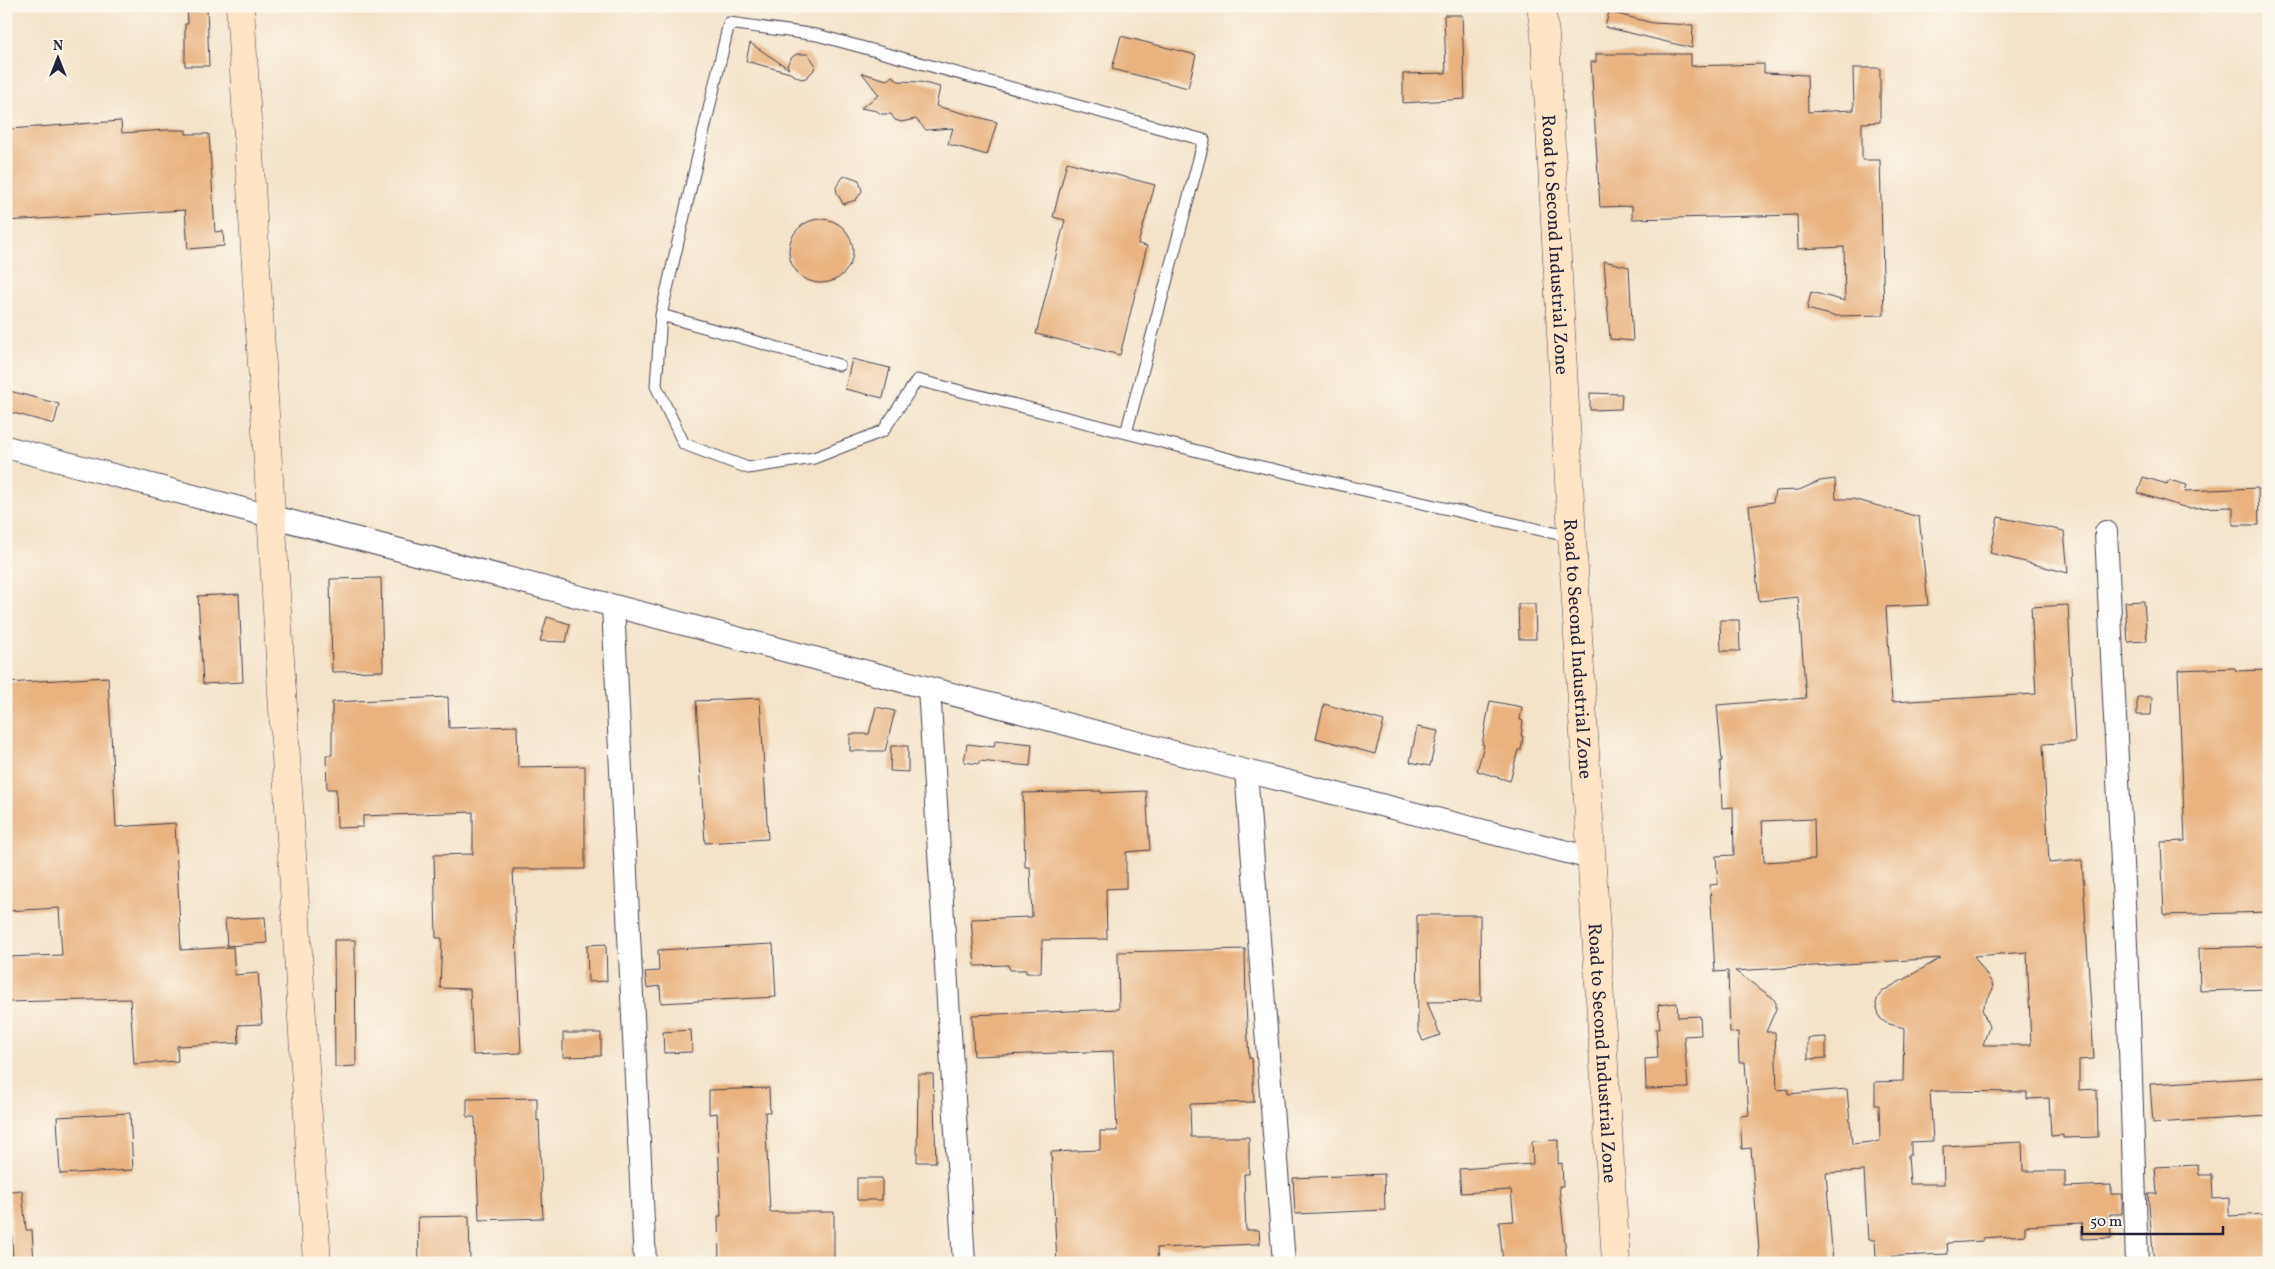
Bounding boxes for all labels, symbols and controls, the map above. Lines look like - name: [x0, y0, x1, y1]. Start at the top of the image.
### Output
- north arrow: [32, 32, 82, 82]
- text: N: [53, 37, 63, 56]
- street label: Road to Second Industrial Zone: [1534, 114, 1574, 375]
- street label: Road to Second Industrial Zone: [1556, 518, 1598, 780]
- street label: Road to Second Industrial Zone: [1580, 922, 1622, 1184]
- scale bar: [2082, 1204, 2224, 1236]
- text: 50 m: [2090, 1212, 2122, 1233]

